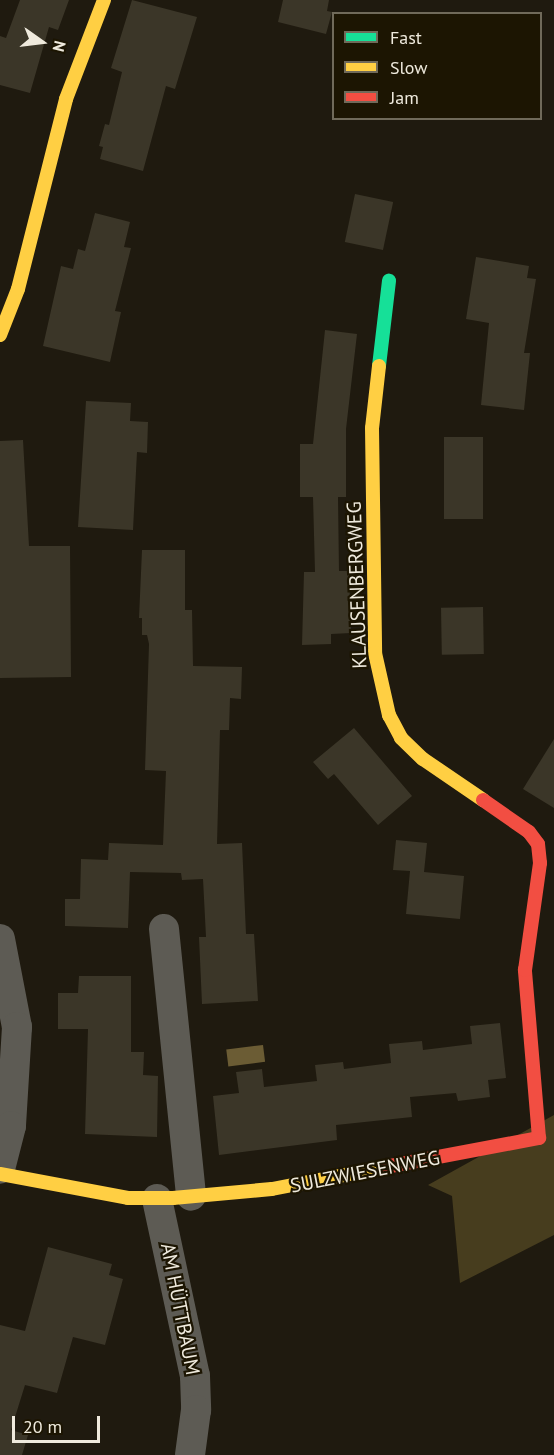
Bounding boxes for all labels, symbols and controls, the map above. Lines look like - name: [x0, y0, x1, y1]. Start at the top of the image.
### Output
- north arrow: [12, 12, 72, 72]
- legend: [332, 12, 542, 120]
- text: Fast: [390, 26, 422, 49]
- text: N: [48, 39, 70, 54]
- text: Slow: [390, 56, 428, 79]
- text: Jam: [390, 86, 419, 109]
- street label: KLAUSENBERGWEG: [342, 501, 372, 669]
- street label: SULZWIESENWEG: [288, 1146, 442, 1198]
- street label: AM HÜTTBAUM: [155, 1241, 205, 1377]
- scale bar: [15, 1404, 104, 1442]
- text: 20 m: [23, 1415, 62, 1438]

